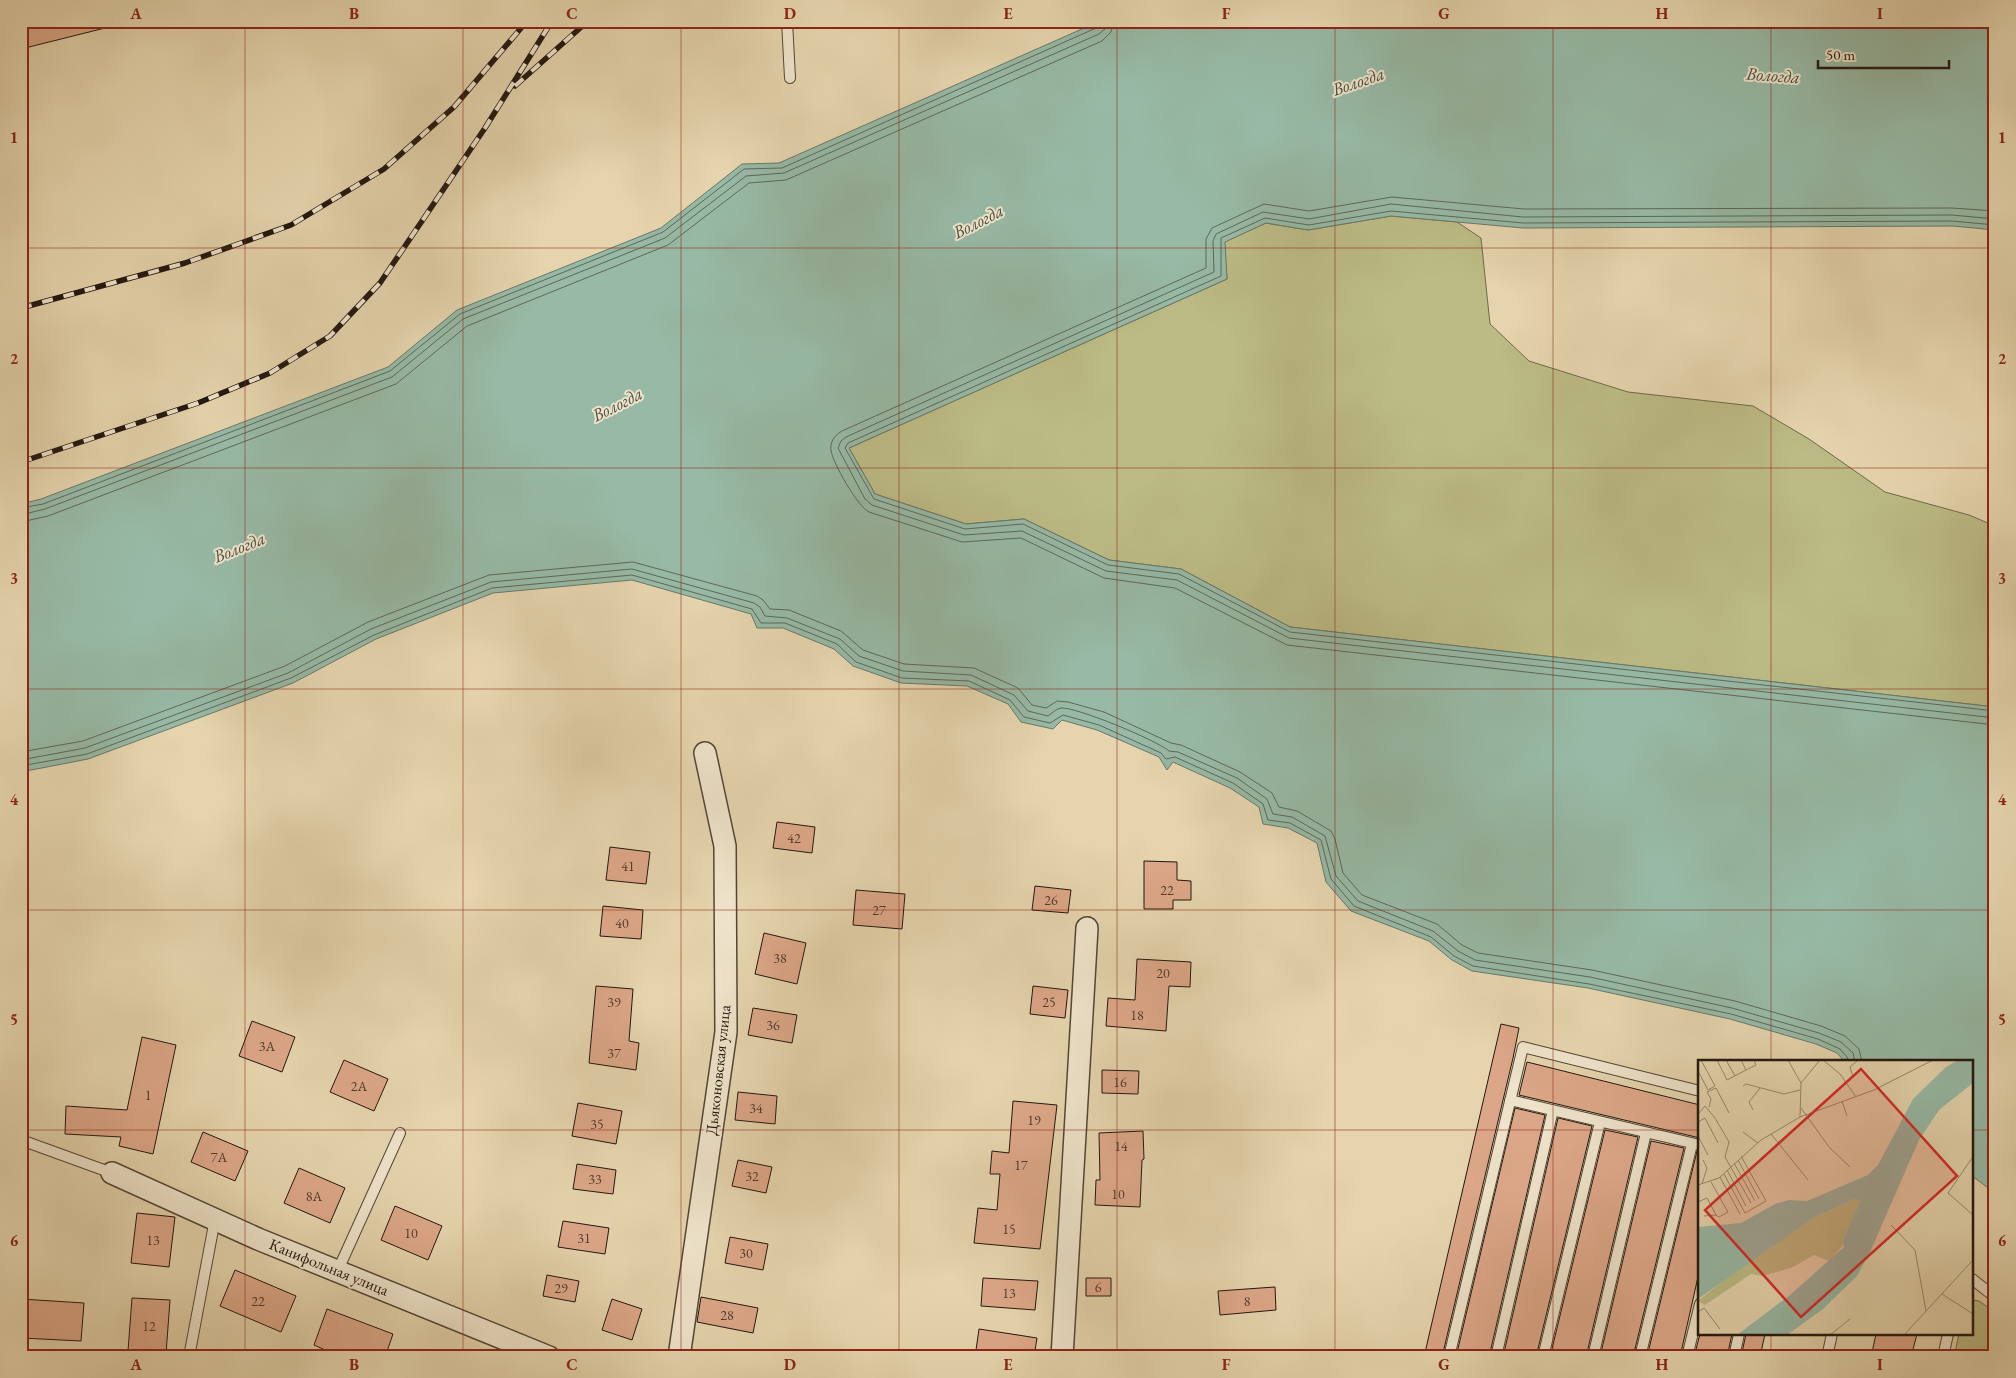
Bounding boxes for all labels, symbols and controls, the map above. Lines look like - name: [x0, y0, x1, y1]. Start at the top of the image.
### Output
- text: A: [129, 3, 142, 24]
- text: B: [349, 3, 359, 24]
- text: C: [566, 3, 578, 24]
- text: D: [784, 3, 796, 24]
- text: E: [1003, 3, 1013, 24]
- text: F: [1222, 3, 1231, 24]
- text: G: [1438, 3, 1450, 24]
- text: H: [1656, 3, 1669, 24]
- text: I: [1877, 3, 1883, 24]
- scale bar: [1818, 38, 1950, 70]
- text: 50 m: [1826, 45, 1855, 64]
- water label: Вологда: [1328, 61, 1387, 101]
- water label: Вологда: [1744, 62, 1801, 88]
- text: 1: [10, 127, 18, 148]
- text: 1: [1998, 127, 2006, 148]
- water label: Вологда: [948, 199, 1007, 244]
- text: 2: [10, 348, 19, 369]
- text: 2: [1998, 348, 2007, 369]
- water label: Вологда: [587, 382, 646, 427]
- water label: Вологда: [209, 526, 268, 568]
- text: 3: [10, 568, 18, 589]
- text: 3: [1998, 568, 2006, 589]
- text: 4: [10, 789, 19, 810]
- text: 4: [1998, 789, 2007, 810]
- house number: 42: [787, 829, 801, 847]
- house number: 41: [621, 857, 635, 875]
- house number: 22: [1160, 881, 1174, 899]
- house number: 26: [1044, 891, 1058, 909]
- house number: 27: [872, 901, 886, 919]
- house number: 40: [615, 914, 629, 932]
- house number: 38: [773, 949, 787, 967]
- house number: 20: [1156, 964, 1170, 982]
- house number: 39: [607, 993, 621, 1011]
- house number: 25: [1042, 993, 1056, 1011]
- street label: Дьяконовская улица: [701, 1003, 735, 1136]
- house number: 18: [1130, 1006, 1144, 1024]
- text: 5: [10, 1009, 18, 1030]
- text: 5: [1998, 1009, 2006, 1030]
- house number: 36: [766, 1016, 780, 1034]
- house number: 3А: [259, 1037, 276, 1055]
- house number: 37: [607, 1044, 621, 1062]
- inset map: [1698, 1060, 1974, 1336]
- house number: 16: [1113, 1073, 1127, 1091]
- house number: 2А: [351, 1077, 368, 1095]
- house number: 1: [145, 1086, 151, 1104]
- house number: 34: [749, 1099, 763, 1117]
- house number: 19: [1027, 1111, 1041, 1129]
- house number: 35: [590, 1115, 604, 1133]
- house number: 14: [1114, 1137, 1128, 1155]
- house number: 7А: [211, 1148, 228, 1166]
- house number: 17: [1014, 1156, 1028, 1174]
- house number: 32: [745, 1167, 759, 1185]
- house number: 33: [588, 1170, 602, 1188]
- house number: 10: [1111, 1185, 1125, 1203]
- house number: 8А: [306, 1187, 323, 1205]
- house number: 15: [1002, 1220, 1016, 1238]
- house number: 10: [404, 1224, 418, 1242]
- house number: 31: [577, 1229, 591, 1247]
- text: 6: [10, 1230, 19, 1251]
- text: 6: [1998, 1230, 2007, 1251]
- house number: 13: [146, 1231, 160, 1249]
- street label: Канифольная улица: [266, 1233, 392, 1301]
- house number: 30: [739, 1244, 753, 1262]
- house number: 6: [1095, 1278, 1102, 1296]
- house number: 29: [554, 1279, 568, 1297]
- house number: 13: [1002, 1284, 1016, 1302]
- house number: 22: [251, 1292, 265, 1310]
- house number: 8: [1244, 1292, 1251, 1310]
- house number: 28: [720, 1306, 734, 1324]
- house number: 12: [142, 1317, 156, 1335]
- text: A: [129, 1354, 142, 1375]
- text: B: [349, 1354, 359, 1375]
- text: C: [566, 1354, 578, 1375]
- text: D: [784, 1354, 796, 1375]
- text: E: [1003, 1354, 1013, 1375]
- text: F: [1222, 1354, 1231, 1375]
- text: G: [1438, 1354, 1450, 1375]
- text: H: [1656, 1354, 1669, 1375]
- text: I: [1877, 1354, 1883, 1375]

